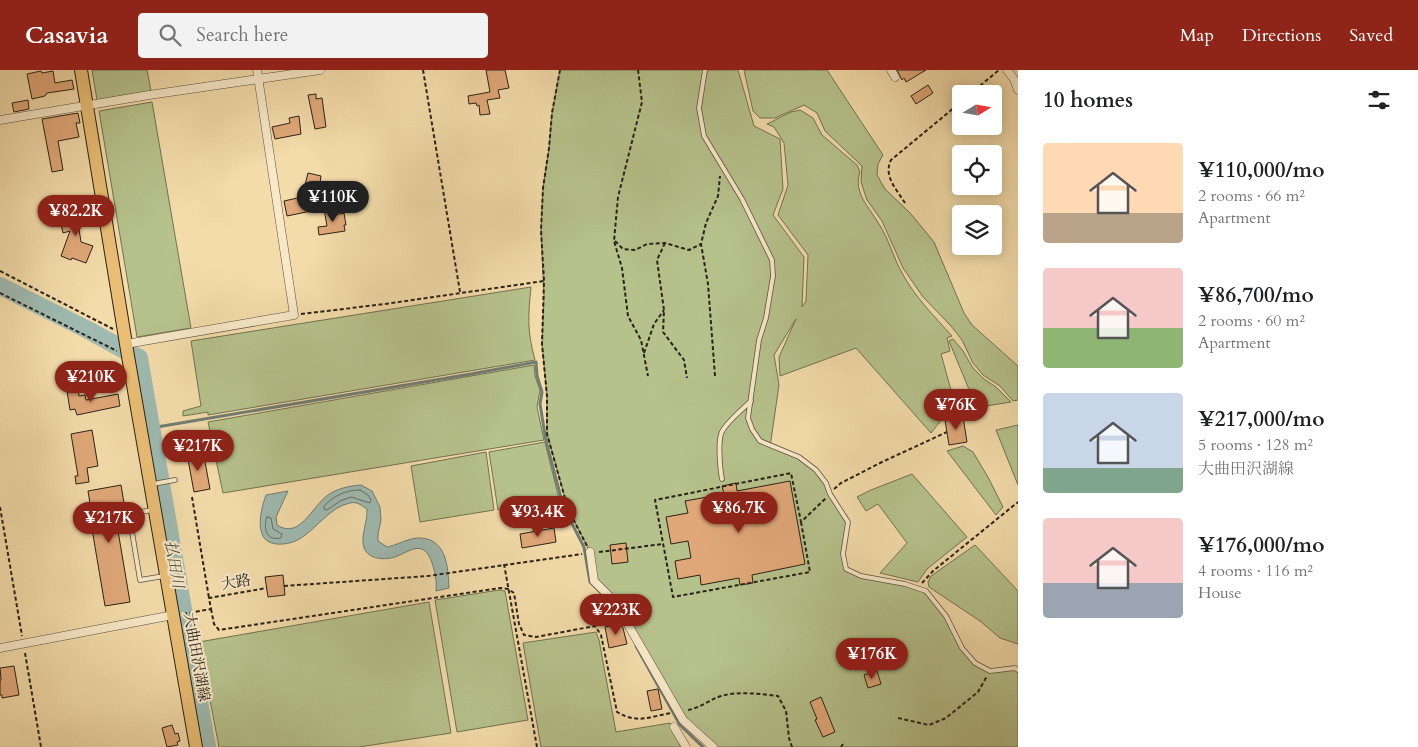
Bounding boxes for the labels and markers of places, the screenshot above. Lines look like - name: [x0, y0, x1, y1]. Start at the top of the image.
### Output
- pin: ¥110K: [298, 180, 368, 223]
- pin: ¥82.2K: [35, 194, 117, 237]
- pin: ¥210K: [56, 360, 126, 403]
- pin: ¥76K: [926, 388, 986, 431]
- pin: ¥217K: [163, 430, 233, 472]
- pin: ¥86.7K: [698, 492, 780, 534]
- pin: ¥93.4K: [497, 496, 579, 538]
- pin: ¥217K: [74, 502, 144, 544]
- pin: ¥223K: [581, 594, 651, 636]
- pin: ¥176K: [837, 638, 907, 680]

